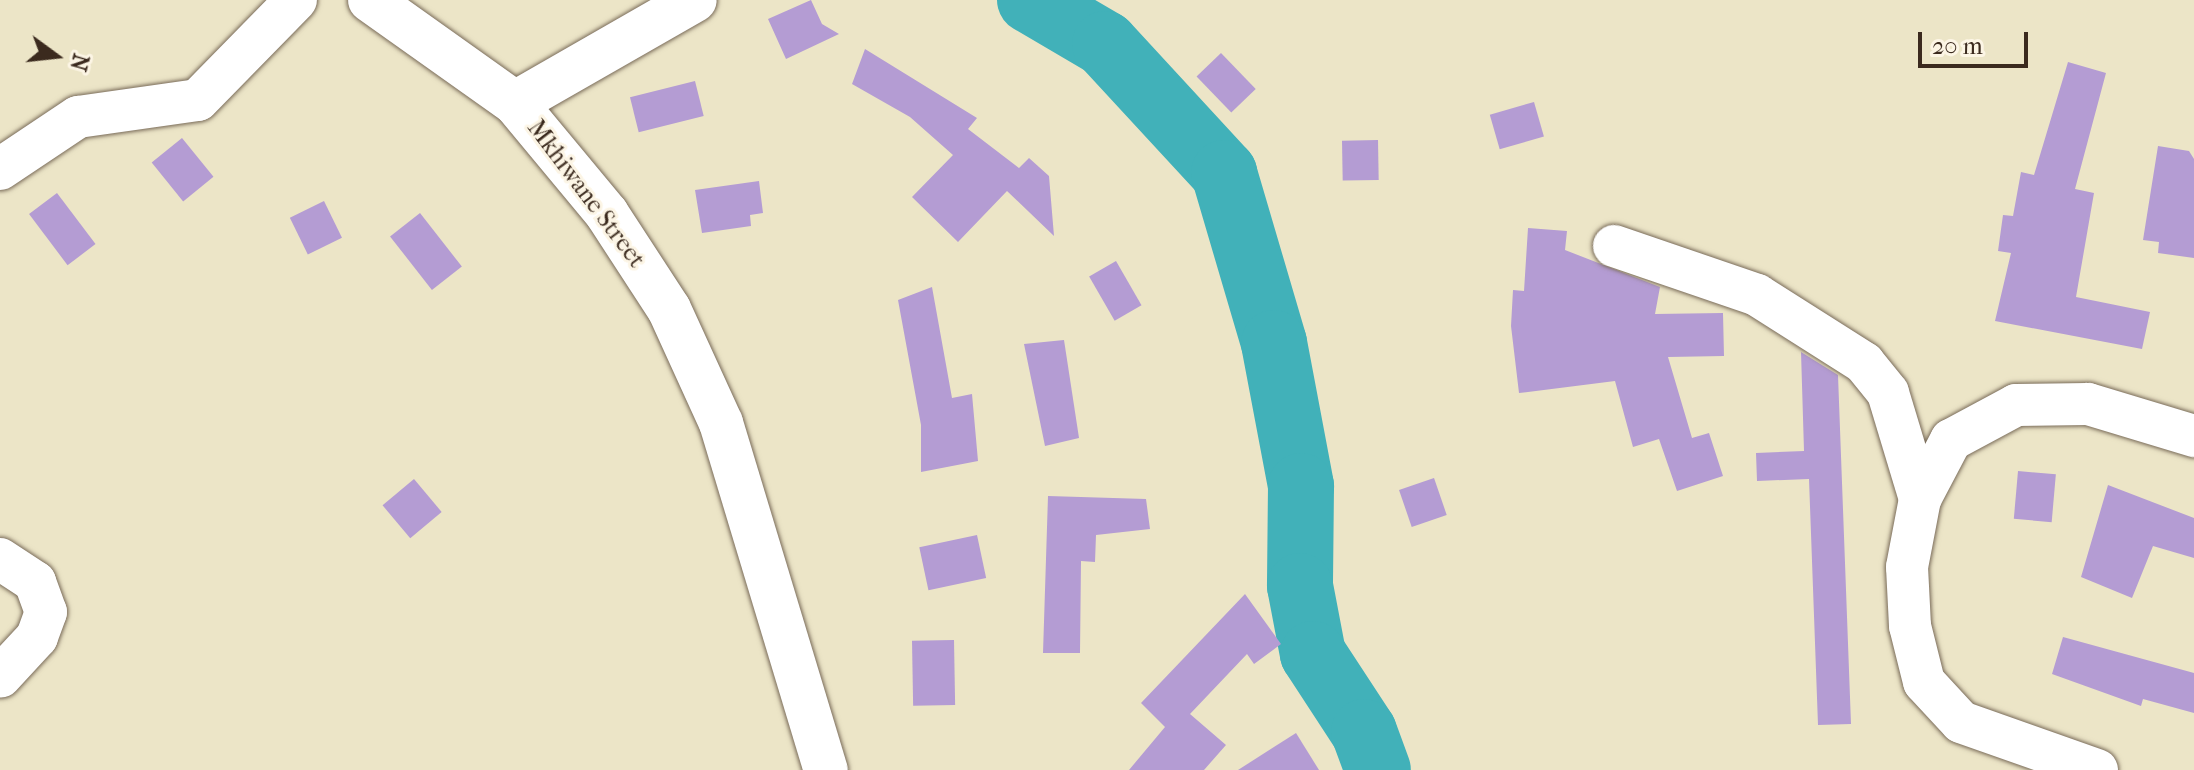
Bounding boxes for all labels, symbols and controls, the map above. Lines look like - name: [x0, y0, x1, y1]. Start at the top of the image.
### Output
- north arrow: [16, 16, 96, 96]
- scale bar: [1922, 16, 2032, 66]
- text: 20 m: [1932, 32, 1983, 60]
- text: N: [64, 51, 94, 74]
- street label: Mkhiwane Street: [521, 114, 651, 274]

